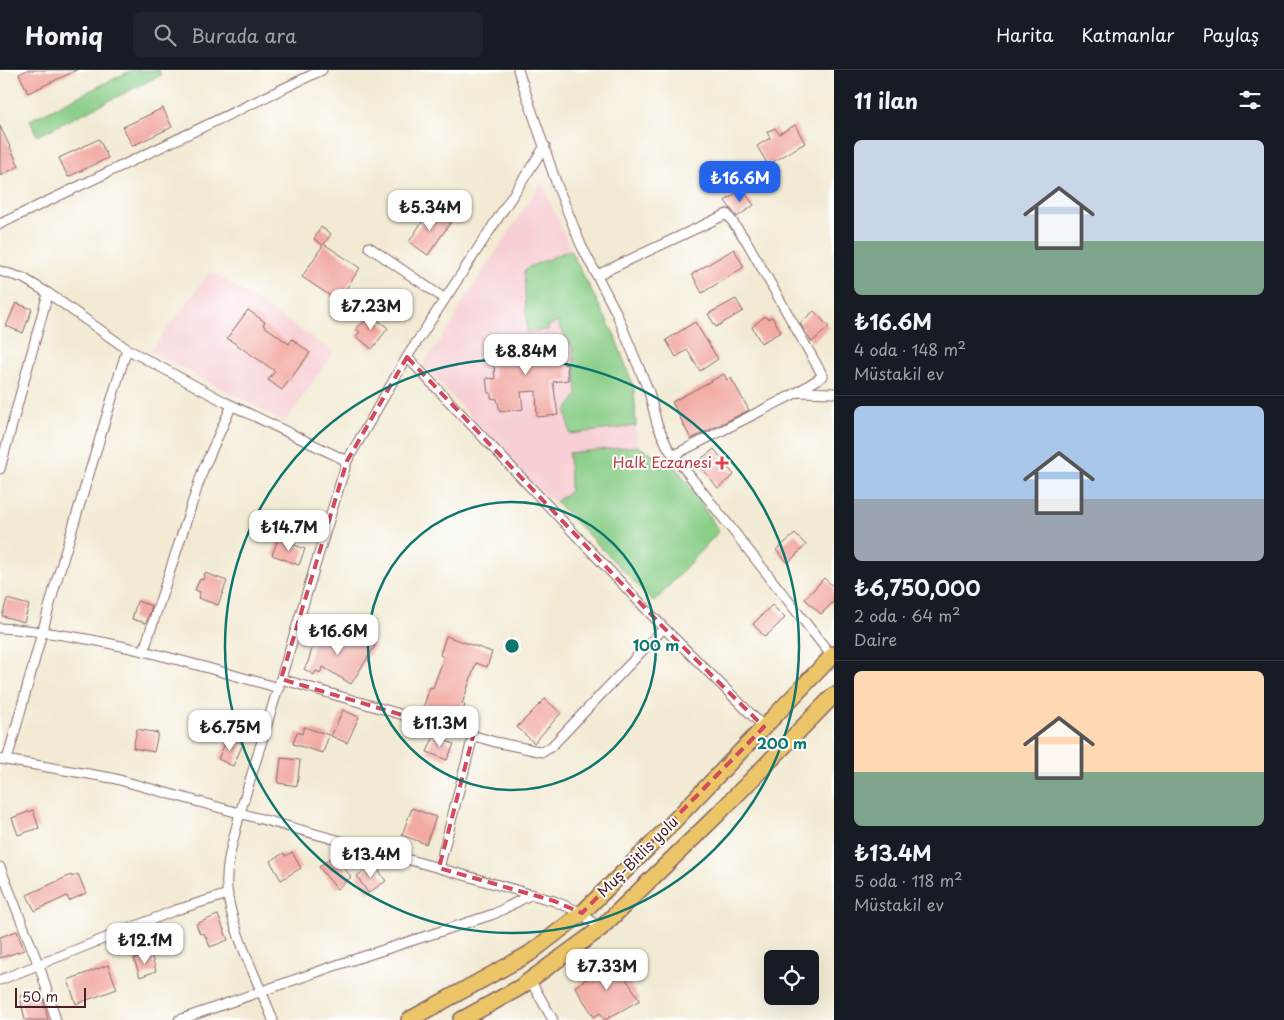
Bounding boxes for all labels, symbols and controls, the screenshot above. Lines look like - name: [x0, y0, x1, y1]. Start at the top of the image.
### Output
- search box: [133, 12, 483, 57]
- text: Homiq: [25, 17, 103, 53]
- icon: search: [151, 21, 179, 49]
- text: Burada ara: [191, 21, 296, 49]
- text: Harita: [996, 21, 1053, 48]
- text: Katmanlar: [1081, 21, 1174, 48]
- text: Paylaş: [1202, 21, 1259, 48]
- text: 11 ilan: [854, 84, 918, 116]
- icon: filters: [1236, 86, 1264, 114]
- pin: ₺16.6M: [699, 160, 781, 203]
- text: ₺16.6M: [710, 165, 770, 189]
- icon: home: [1014, 173, 1104, 263]
- pin: ₺5.34M: [389, 190, 471, 232]
- text: ₺5.34M: [399, 194, 461, 218]
- pin: ₺7.23M: [330, 288, 412, 331]
- text: ₺7.23M: [341, 293, 401, 317]
- text: ₺16.6M: [854, 305, 932, 337]
- pin: ₺8.84M: [485, 334, 567, 376]
- text: 4 oda · 148 m²: [854, 337, 966, 361]
- text: ₺8.84M: [495, 338, 557, 362]
- text: Müstakil ev: [854, 361, 944, 385]
- icon: home: [1014, 438, 1104, 528]
- place label: Halk Eczanesi: [613, 450, 712, 473]
- marker: Halk Eczanesi: [716, 457, 728, 469]
- pin: ₺14.7M: [248, 510, 330, 552]
- text: ₺14.7M: [260, 514, 318, 538]
- text: ₺6,750,000: [854, 571, 981, 603]
- text: 2 oda · 64 m²: [854, 603, 960, 627]
- pin: ₺16.6M: [297, 614, 379, 656]
- text: ₺16.6M: [308, 618, 368, 642]
- text: Daire: [854, 627, 897, 651]
- text: 100 m: [633, 633, 679, 656]
- centre of rings: [503, 637, 521, 655]
- icon: home: [1014, 703, 1104, 793]
- pin: ₺11.3M: [399, 706, 481, 748]
- pin: ₺6.75M: [189, 710, 271, 752]
- text: ₺11.3M: [413, 710, 467, 734]
- text: ₺6.75M: [199, 714, 261, 738]
- text: 200 m: [757, 731, 807, 754]
- street label: Muş-Bitlis yolu: [591, 810, 683, 902]
- pin: ₺13.4M: [330, 836, 412, 879]
- text: ₺13.4M: [854, 836, 932, 868]
- text: ₺13.4M: [341, 841, 401, 865]
- text: 5 oda · 118 m²: [854, 868, 962, 892]
- text: Müstakil ev: [854, 892, 944, 916]
- pin: ₺12.1M: [104, 922, 186, 965]
- text: ₺12.1M: [117, 927, 173, 951]
- pin: ₺7.33M: [566, 948, 648, 991]
- map controls: [764, 950, 819, 1005]
- button: locate: [764, 950, 819, 1005]
- text: ₺7.33M: [577, 953, 637, 977]
- scale bar: [15, 985, 86, 1008]
- text: 50 m: [22, 986, 58, 1007]

